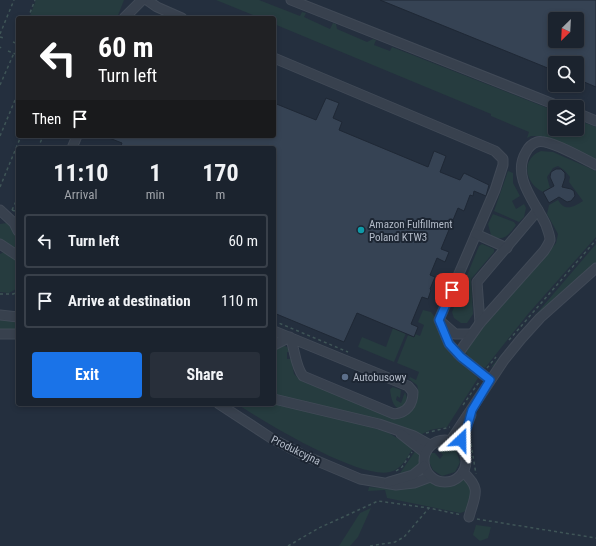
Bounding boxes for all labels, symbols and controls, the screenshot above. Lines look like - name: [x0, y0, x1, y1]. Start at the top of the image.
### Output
- north arrow: [548, 12, 584, 48]
- map controls: [548, 12, 584, 136]
- text: 60 m: [98, 31, 154, 64]
- icon: left: [32, 32, 84, 84]
- button: search: [548, 56, 584, 92]
- text: Turn left: [98, 65, 157, 86]
- button: layers: [548, 100, 584, 136]
- icon: arrive: [69, 108, 91, 130]
- text: Then: [32, 110, 61, 128]
- text: 11:10: [53, 159, 108, 187]
- text: 1: [149, 159, 161, 187]
- text: 170: [202, 159, 239, 187]
- text: Arrival: [64, 187, 97, 202]
- text: min: [146, 187, 165, 202]
- text: m: [216, 187, 225, 202]
- place label: Amazon Fulfillment Poland KTW3: [369, 218, 453, 244]
- marker: Amazon Fulfillment Poland KTW3: [356, 225, 366, 235]
- icon: left: [34, 230, 56, 252]
- text: Turn left: [68, 232, 119, 250]
- text: 60 m: [228, 232, 258, 250]
- pin: [435, 273, 469, 307]
- icon: arrive: [441, 279, 463, 301]
- icon: arrive: [34, 290, 56, 312]
- text: Arrive at destination: [68, 292, 191, 310]
- text: 110 m: [221, 292, 258, 310]
- button: Exit: [32, 352, 142, 398]
- button: Share: [150, 352, 260, 398]
- place label: Autobusowy: [353, 371, 407, 384]
- marker: Autobusowy: [340, 372, 350, 382]
- position arrow: [440, 419, 482, 461]
- street label: Produkcyjna: [269, 433, 323, 468]

